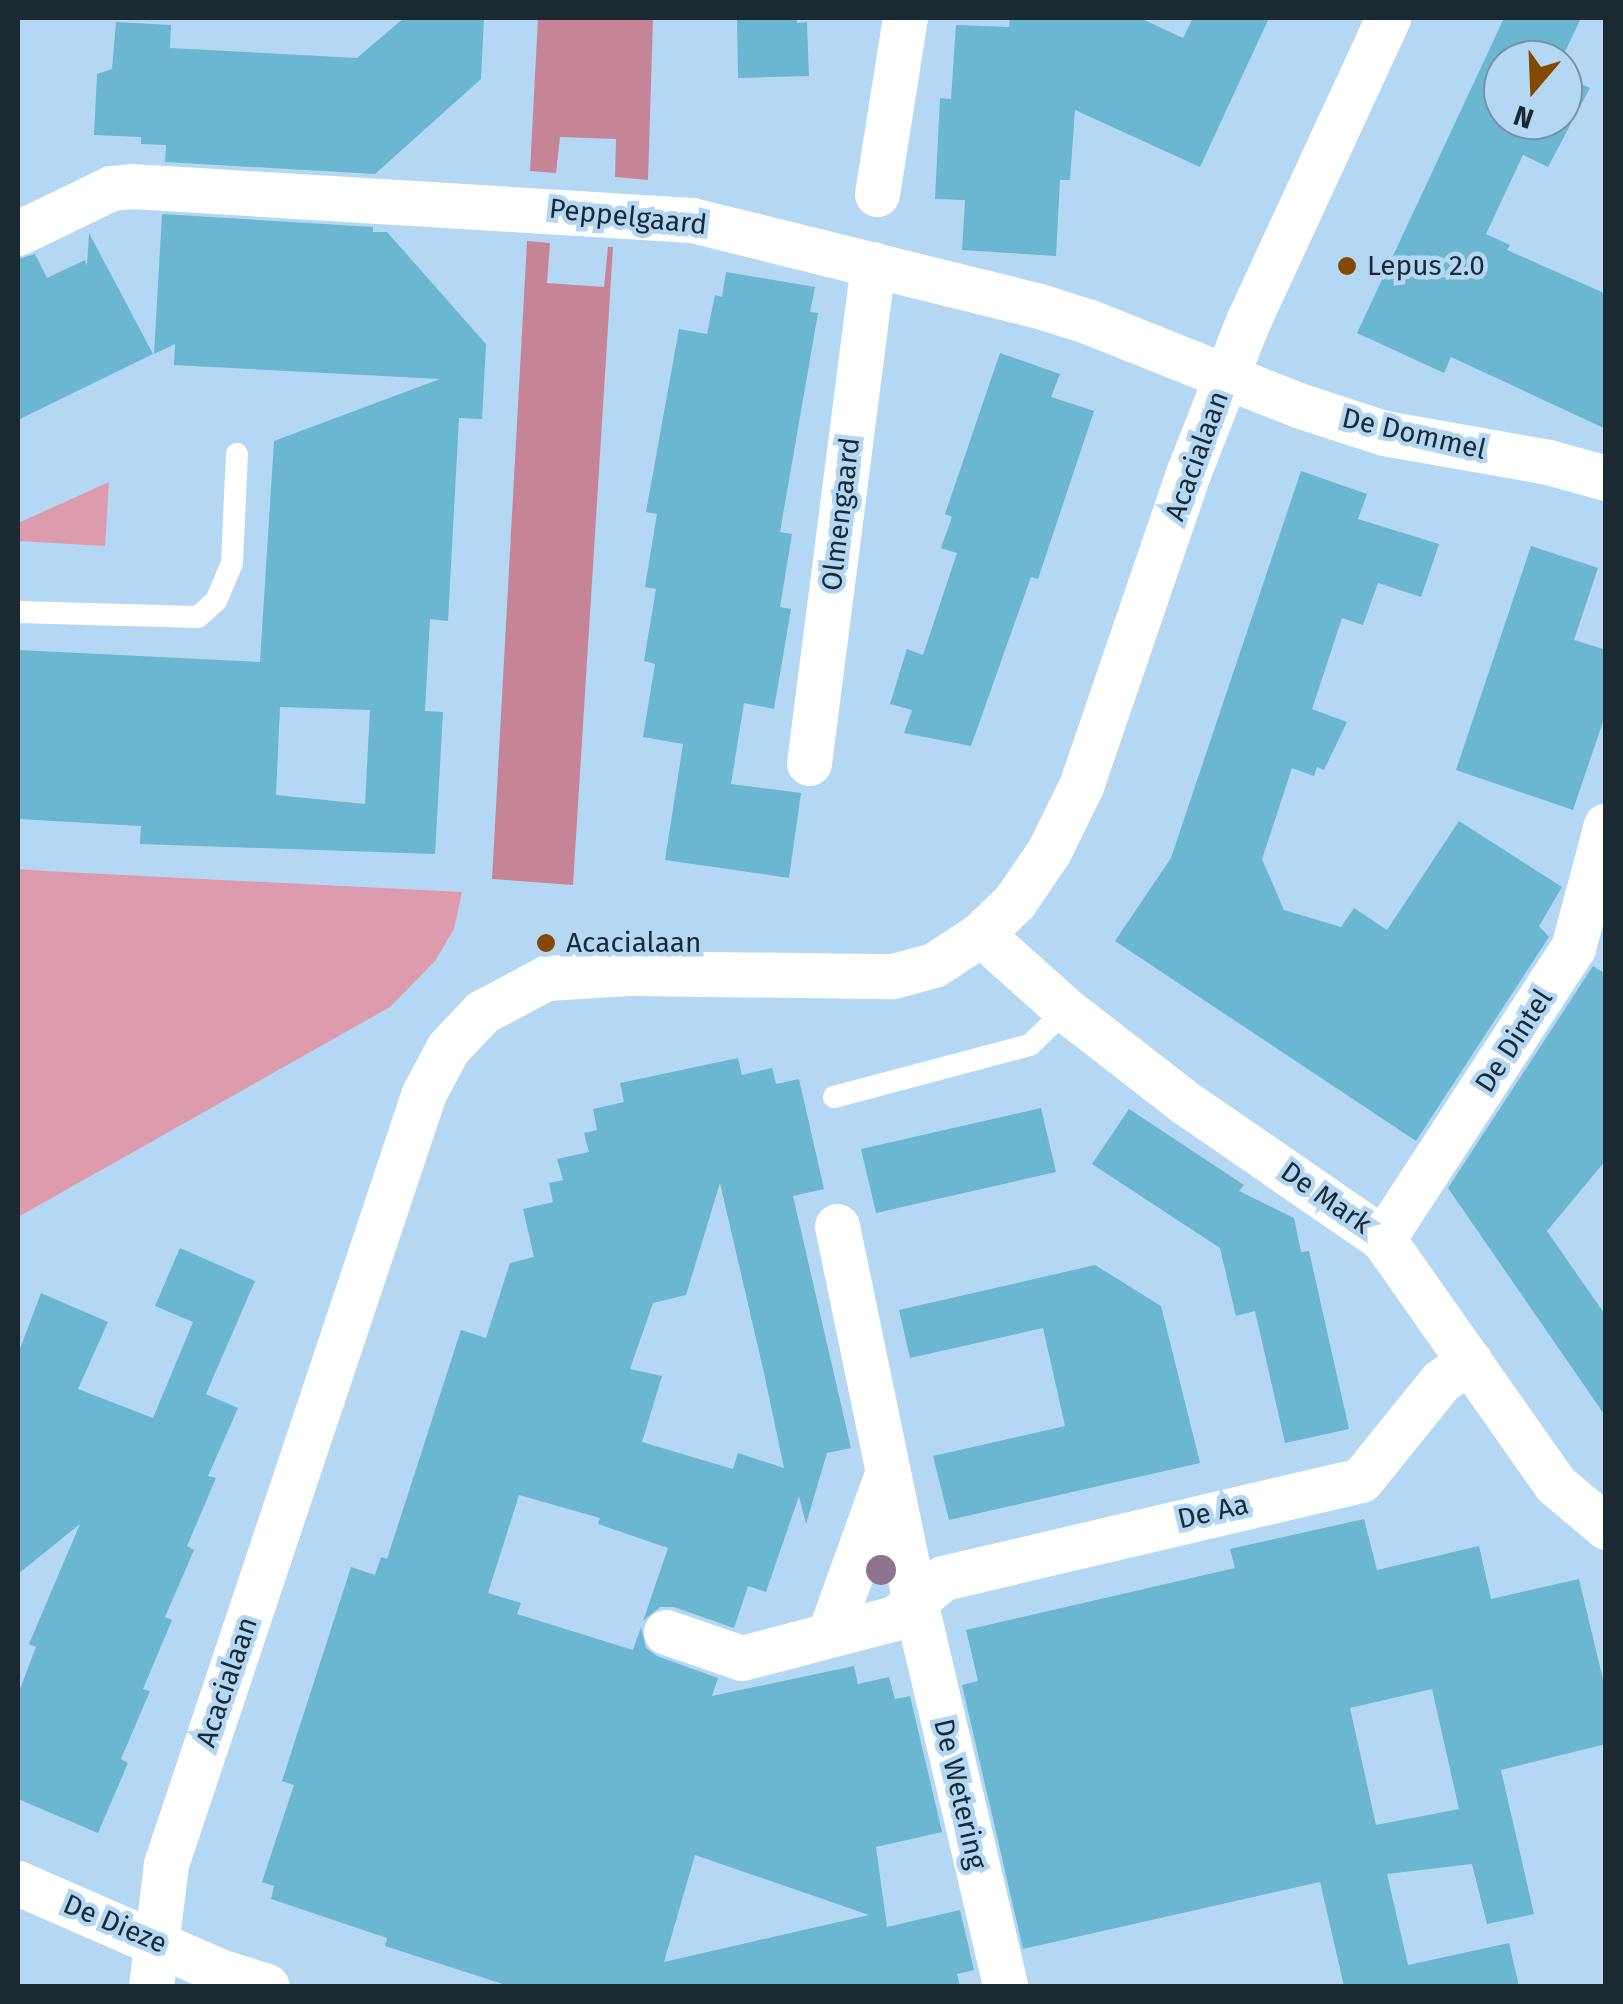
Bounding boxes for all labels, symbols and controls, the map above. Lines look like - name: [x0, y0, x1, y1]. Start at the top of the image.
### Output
- north arrow: [1483, 40, 1583, 140]
- text: N: [1510, 98, 1538, 136]
- street label: Peppelgaard: [547, 192, 709, 242]
- place label: Lepus 2.0: [1367, 249, 1485, 283]
- marker: Lepus 2.0: [1336, 255, 1358, 277]
- street label: Acacialaan: [1158, 387, 1236, 525]
- street label: De Dommel: [1339, 401, 1489, 467]
- street label: Olmengaard: [815, 435, 867, 593]
- place label: Acacialaan: [566, 926, 701, 960]
- marker: Acacialaan: [535, 932, 557, 954]
- street label: De Dintel: [1468, 983, 1560, 1099]
- street label: De Mark: [1274, 1155, 1378, 1241]
- street label: De Aa: [1174, 1488, 1252, 1536]
- street label: Acacialaan: [189, 1613, 265, 1751]
- street label: De Wetering: [926, 1715, 994, 1873]
- street label: De Dieze: [58, 1887, 172, 1961]

